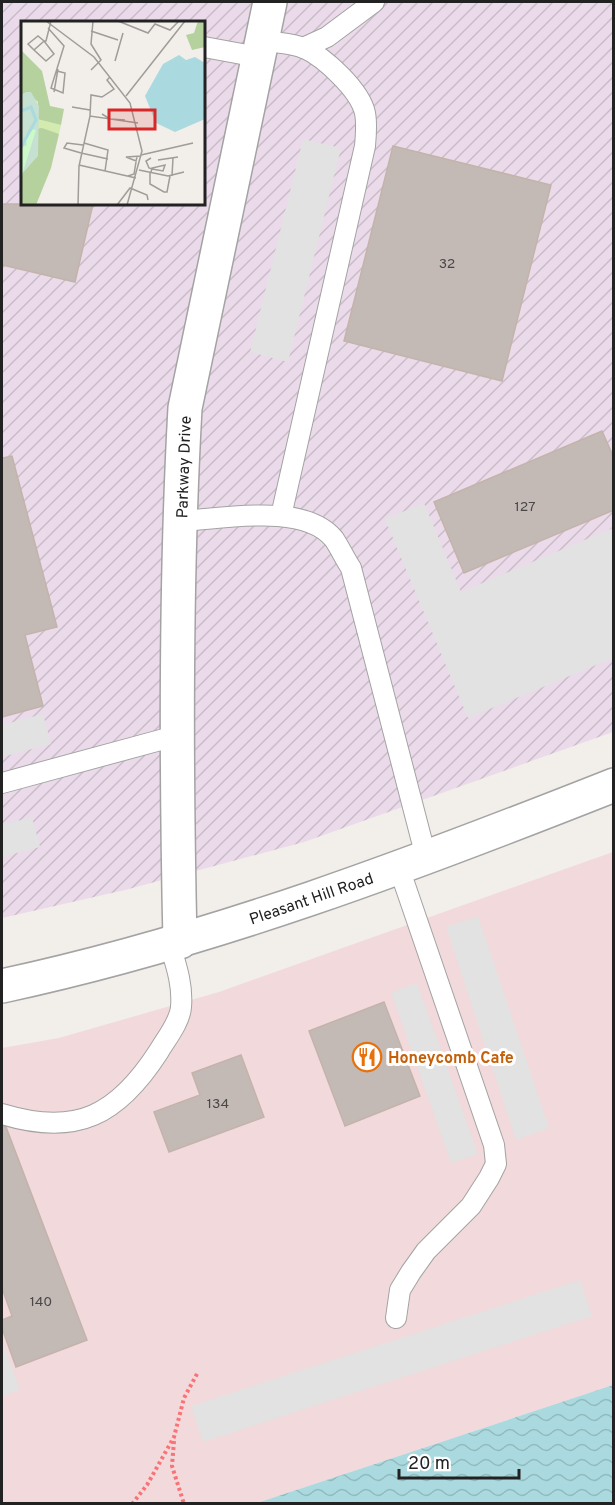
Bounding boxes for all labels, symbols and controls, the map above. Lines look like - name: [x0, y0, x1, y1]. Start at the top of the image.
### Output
- inset map: [21, 21, 206, 206]
- house number: 32: [439, 256, 455, 273]
- street label: Parkway Drive: [173, 415, 197, 519]
- house number: 127: [515, 499, 535, 516]
- street label: Pleasant Hill Road: [247, 869, 376, 931]
- restaurant icon: Honeycomb Cafe: [351, 1041, 383, 1073]
- place label: Honeycomb Cafe: [388, 1049, 514, 1069]
- house number: 134: [207, 1096, 229, 1113]
- house number: 140: [30, 1294, 52, 1311]
- scale bar: [399, 1442, 519, 1480]
- text: 20 m: [408, 1453, 450, 1476]

